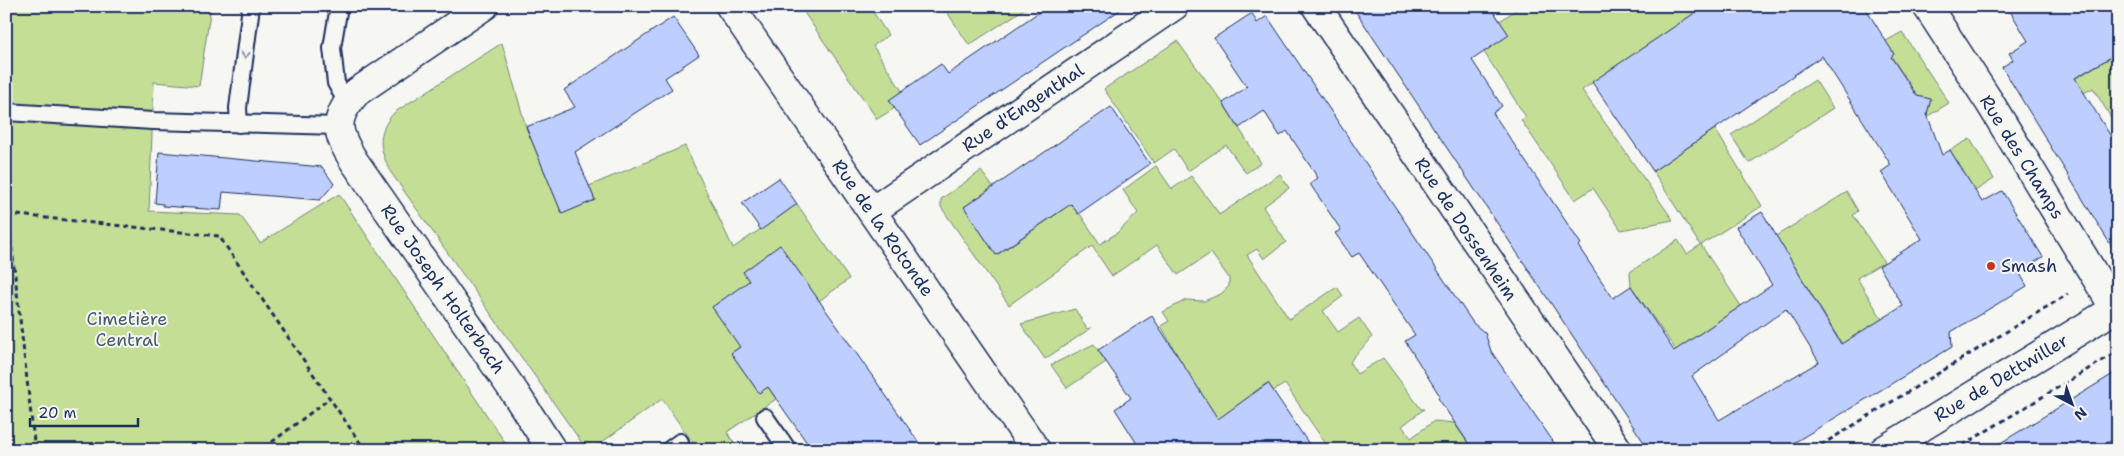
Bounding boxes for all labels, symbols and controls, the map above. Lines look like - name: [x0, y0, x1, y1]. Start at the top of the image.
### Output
- one-way arrow: [240, 51, 251, 59]
- street label: Rue d'Engenthal: [957, 58, 1089, 158]
- street label: Rue des Champs: [1974, 90, 2070, 224]
- street label: Rue de Dossenheim: [1409, 153, 1523, 305]
- street label: Rue de la Rotonde: [827, 155, 939, 301]
- street label: Rue Joseph Holterbach: [375, 199, 511, 379]
- place label: Smash: [2001, 254, 2057, 278]
- marker: Smash: [1985, 260, 1997, 272]
- park label: Cimetière Central: [86, 307, 168, 352]
- street label: Rue de Dettwiller: [1929, 328, 2073, 428]
- north arrow: [2046, 378, 2096, 428]
- scale bar: [30, 396, 138, 428]
- text: 20 m: [38, 403, 77, 423]
- text: N: [2070, 403, 2091, 424]

